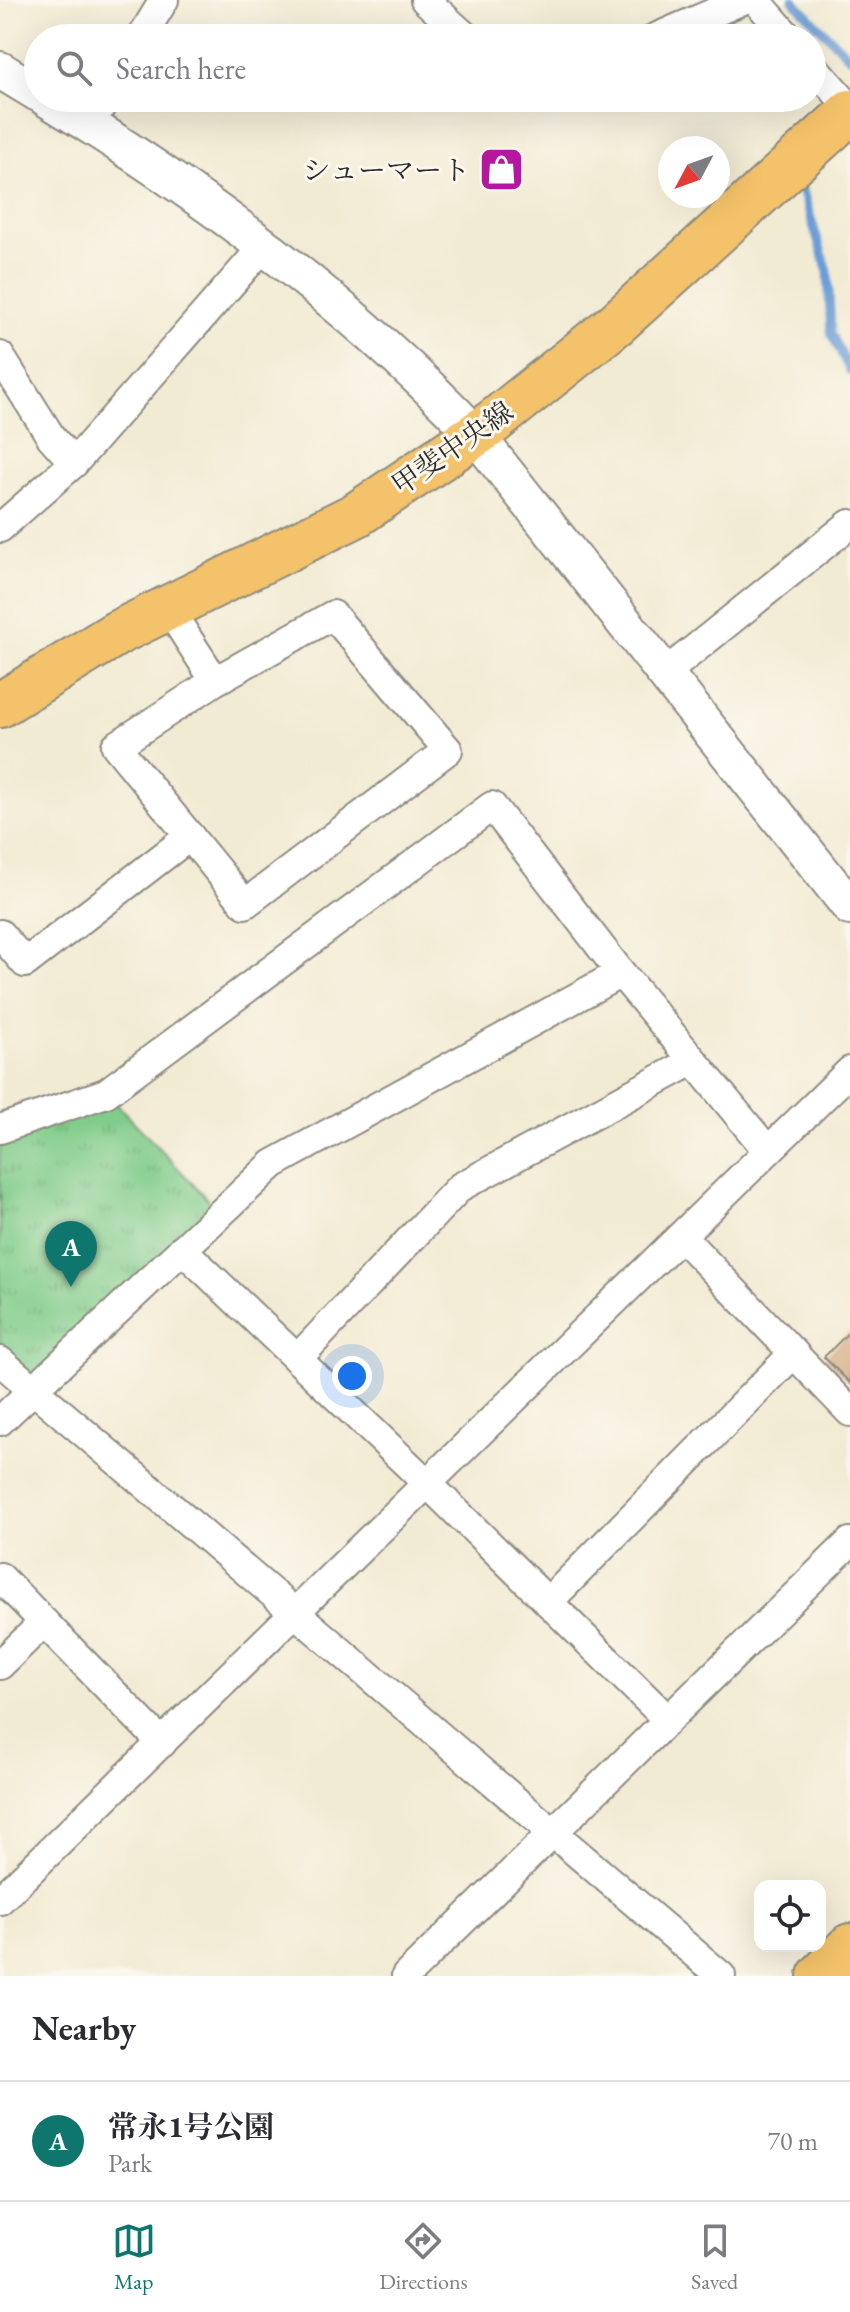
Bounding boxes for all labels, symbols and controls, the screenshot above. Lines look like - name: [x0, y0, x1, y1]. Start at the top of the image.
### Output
- search box: [24, 24, 826, 112]
- icon: search: [52, 46, 96, 90]
- text: Search here: [116, 49, 246, 88]
- north arrow: [658, 136, 730, 208]
- shop icon: シューマート: [477, 146, 525, 194]
- place label: シューマート: [303, 152, 470, 188]
- street label: 甲斐中央線: [384, 393, 520, 503]
- pin: A: [45, 1221, 97, 1287]
- your location: [332, 1356, 372, 1396]
- map controls: [754, 1880, 826, 1952]
- button: locate: [754, 1880, 826, 1952]
- text: Nearby: [32, 2006, 136, 2050]
- text: 常永1号公園: [108, 2107, 274, 2146]
- text: A: [49, 2124, 67, 2158]
- text: 70 m: [768, 2124, 818, 2158]
- text: Park: [108, 2146, 152, 2180]
- tab: Map: [112, 2219, 156, 2296]
- tab: Directions: [379, 2219, 468, 2296]
- tab: Saved: [691, 2219, 738, 2296]

